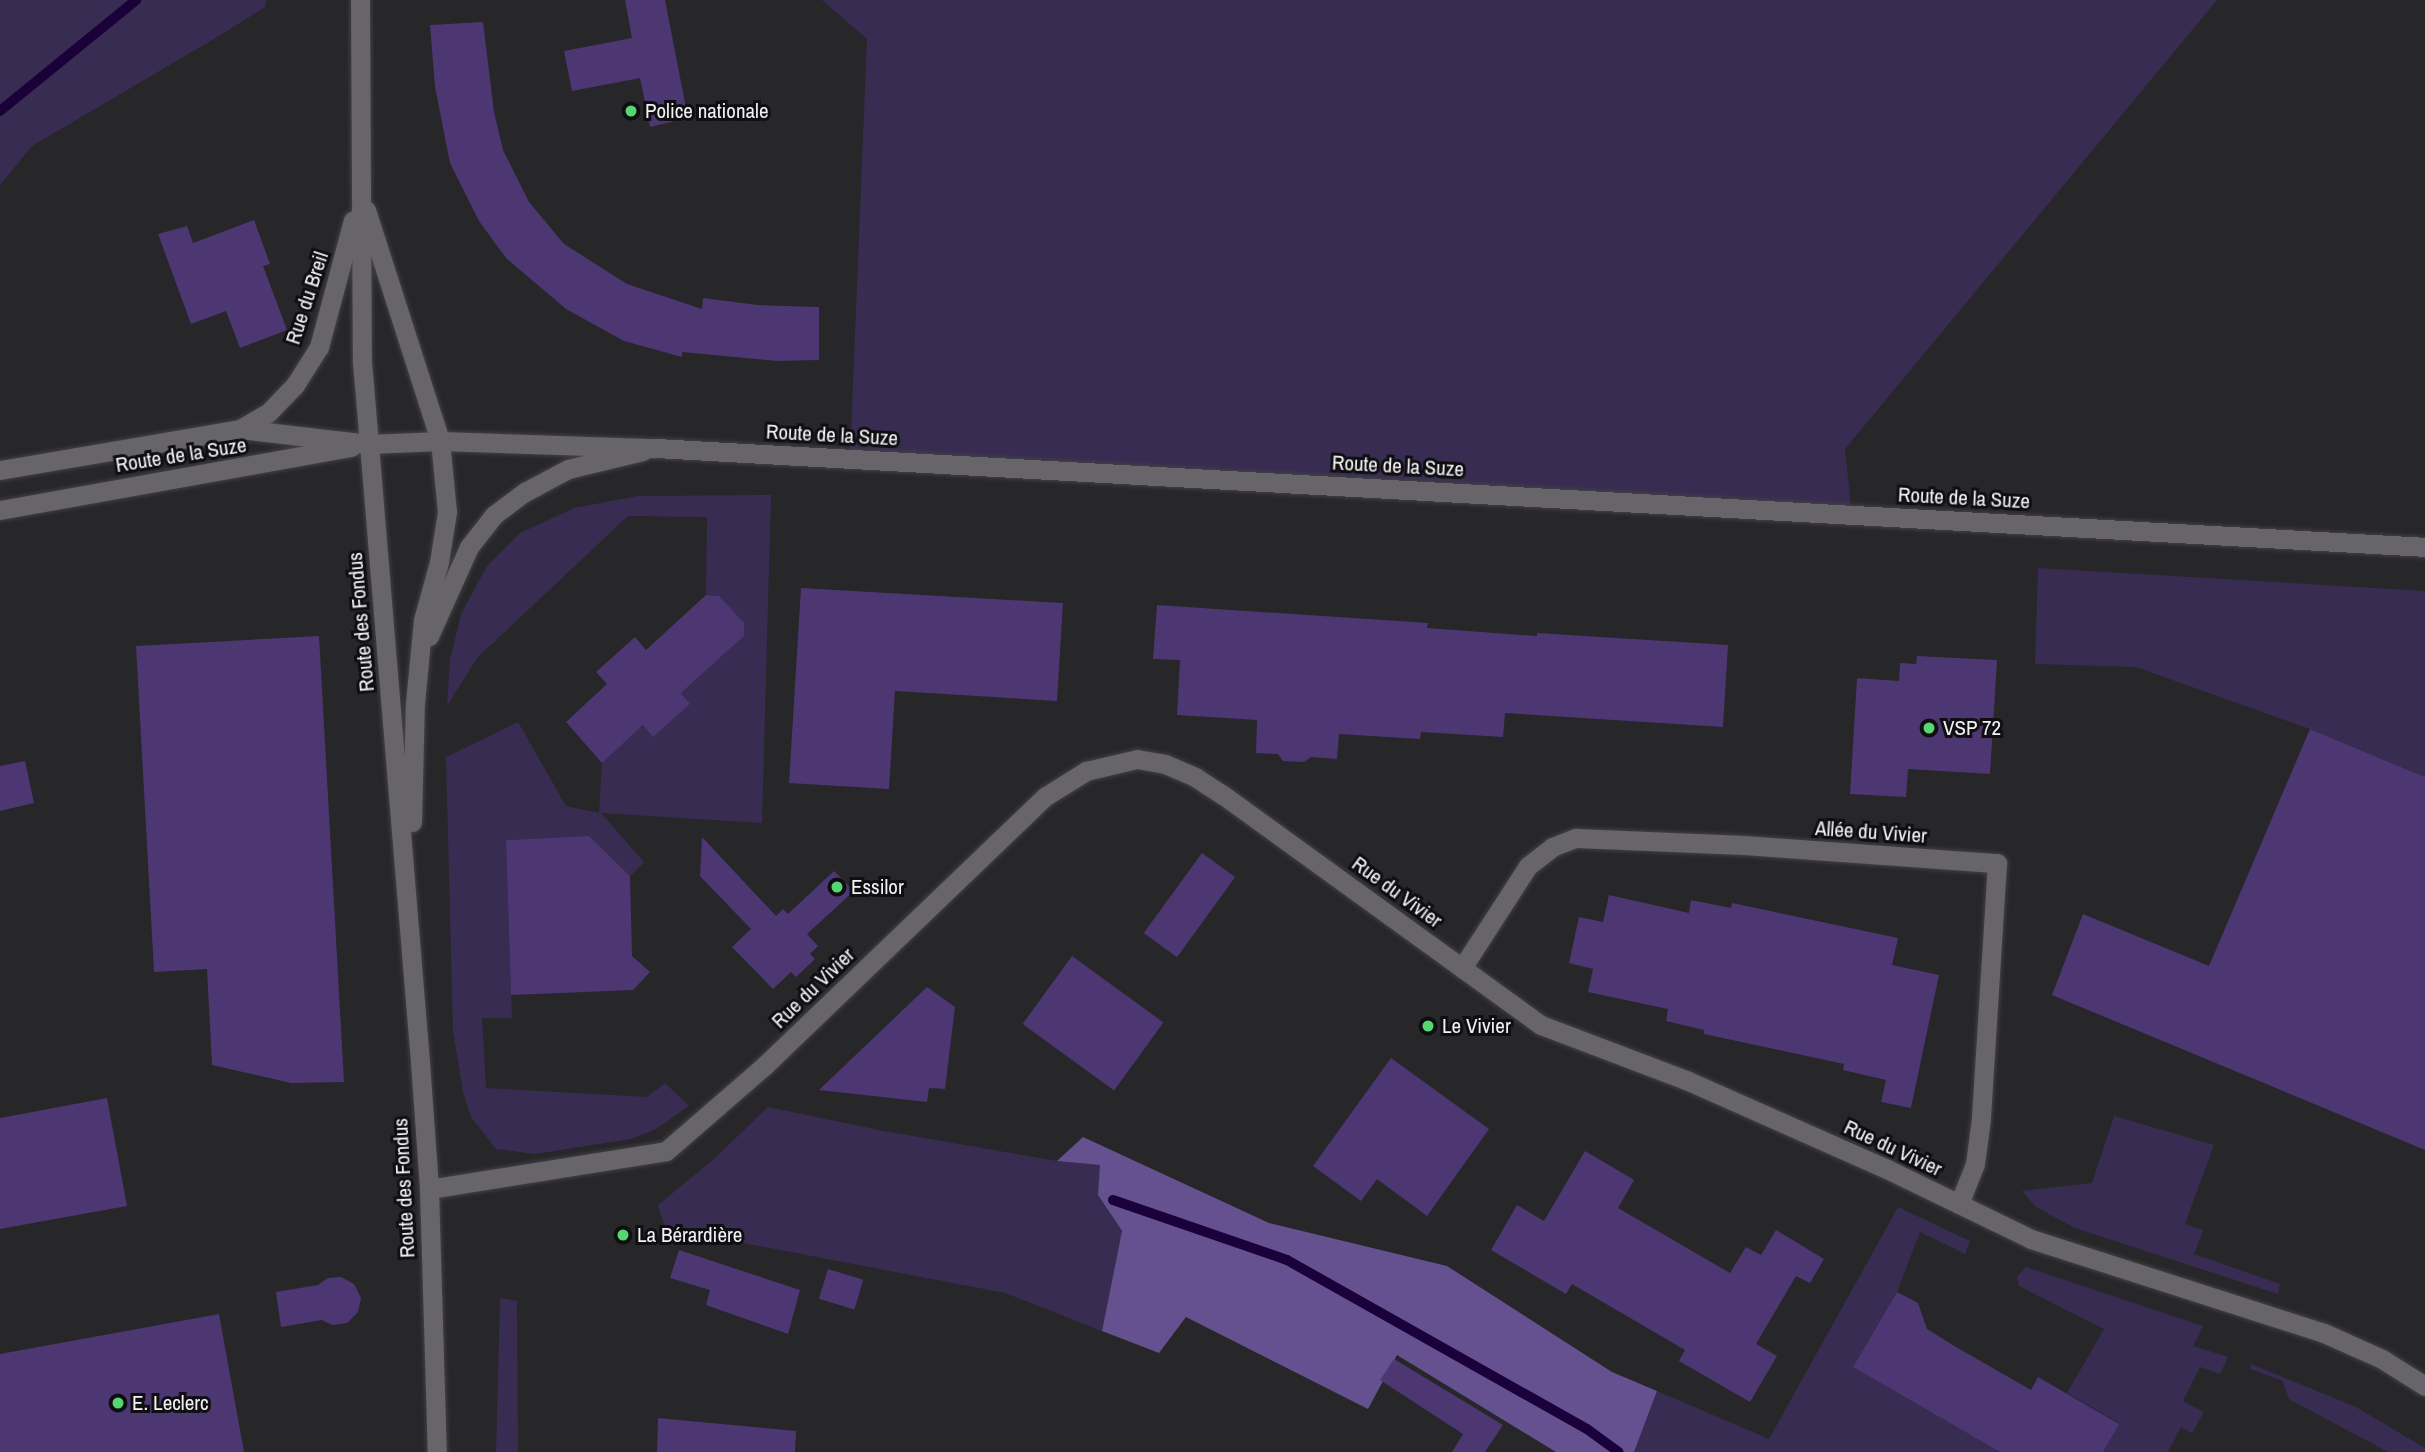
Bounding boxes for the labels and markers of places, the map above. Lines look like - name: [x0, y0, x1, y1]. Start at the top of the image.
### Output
- place label: Police nationale: [645, 98, 769, 124]
- marker: Police nationale: [623, 103, 639, 119]
- place label: VSP 72: [1943, 715, 2001, 741]
- marker: VSP 72: [1921, 720, 1937, 736]
- place label: Essilor: [851, 874, 904, 900]
- marker: Essilor: [829, 879, 845, 895]
- place label: Le Vivier: [1442, 1013, 1511, 1039]
- marker: Le Vivier: [1420, 1018, 1436, 1034]
- place label: La Bérardière: [637, 1222, 742, 1248]
- marker: La Bérardière: [615, 1227, 631, 1243]
- place label: E. Leclerc: [132, 1390, 209, 1416]
- marker: E. Leclerc: [110, 1395, 126, 1411]

